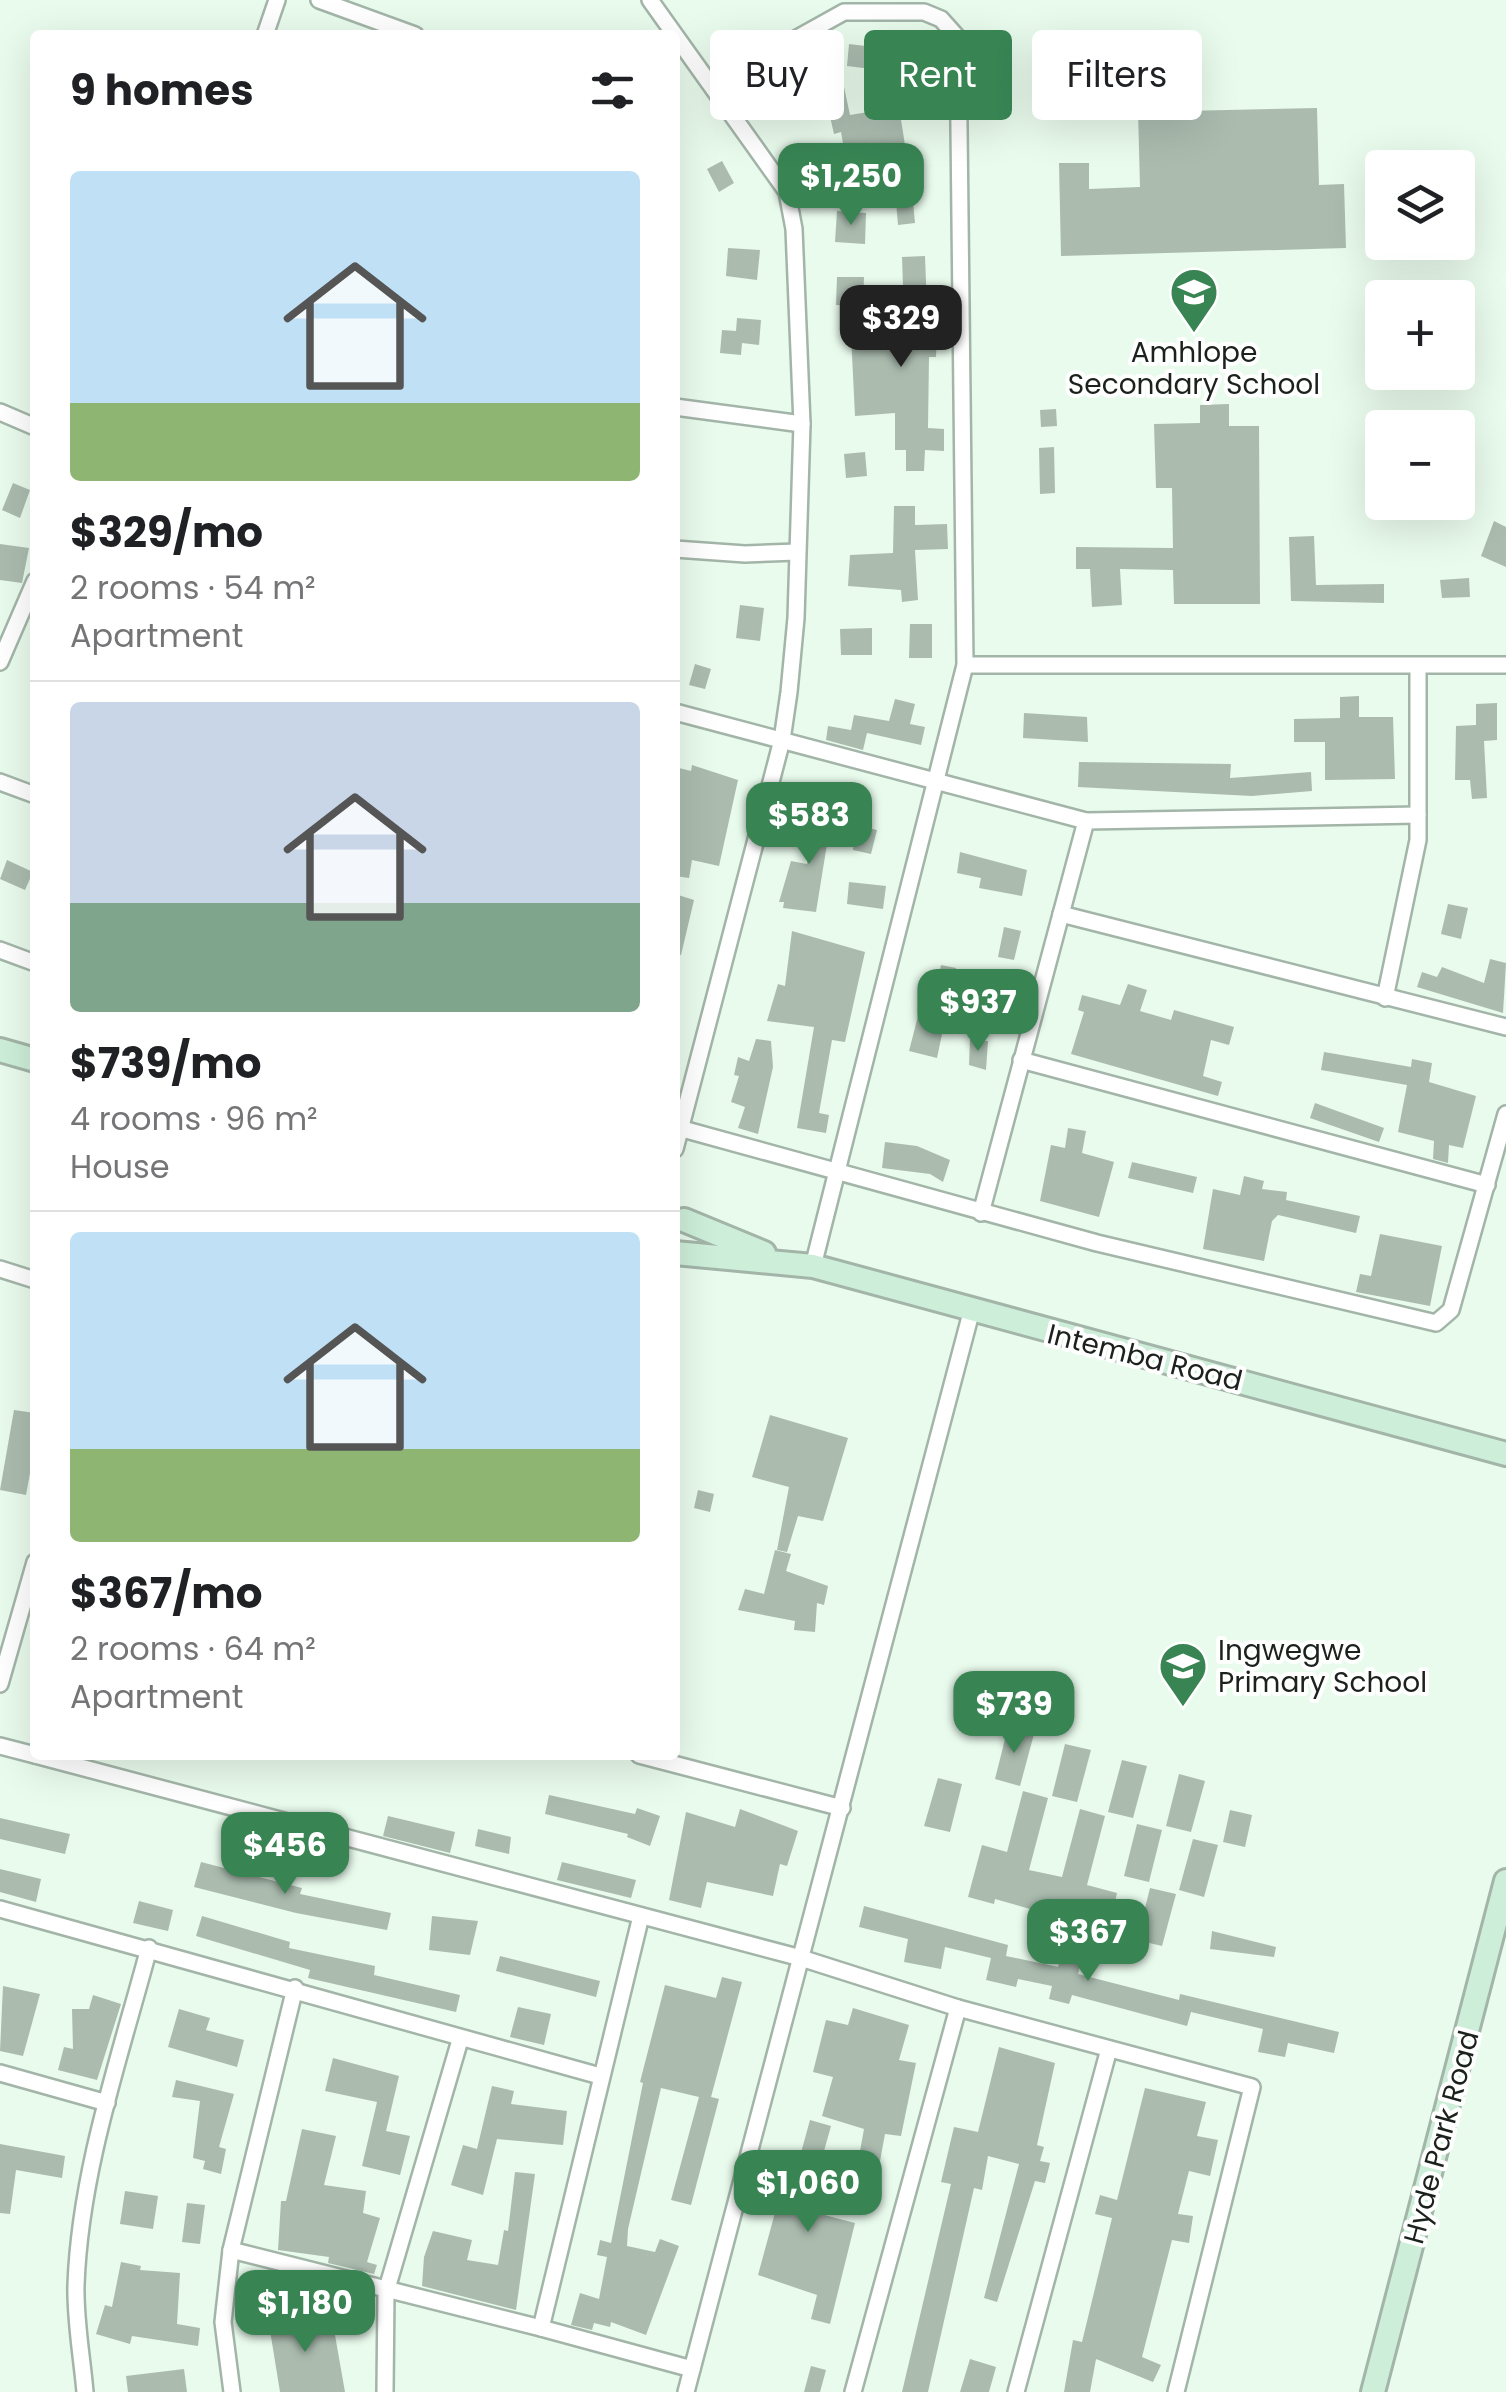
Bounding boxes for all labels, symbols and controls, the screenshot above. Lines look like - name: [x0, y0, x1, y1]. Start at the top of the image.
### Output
- chip: Buy: [710, 30, 844, 120]
- chip: Rent: [864, 30, 1012, 120]
- chip: Filters: [1032, 30, 1202, 120]
- text: 9 homes: [70, 61, 254, 120]
- icon: filters: [585, 63, 640, 118]
- pin: $1,250: [770, 143, 932, 228]
- map controls: [1365, 150, 1475, 520]
- button: layers: [1365, 150, 1475, 260]
- text: $1,250: [800, 153, 902, 198]
- icon: home: [265, 236, 445, 416]
- school or university icon: Amhlope Secondary School: [1168, 266, 1220, 334]
- button: +: [1365, 280, 1475, 390]
- pin: $329: [842, 285, 960, 370]
- text: $329: [862, 295, 940, 340]
- place label: Amhlope Secondary School: [1068, 333, 1320, 404]
- button: −: [1365, 410, 1475, 520]
- text: $329/mo: [70, 503, 263, 562]
- text: 2 rooms · 54 m²: [70, 565, 316, 610]
- text: Apartment: [70, 613, 243, 658]
- icon: home: [265, 767, 445, 947]
- pin: $583: [750, 782, 868, 867]
- text: $583: [768, 792, 850, 837]
- pin: $937: [919, 969, 1037, 1054]
- text: $937: [939, 979, 1017, 1024]
- text: $739/mo: [70, 1034, 262, 1093]
- text: 4 rooms · 96 m²: [70, 1096, 318, 1141]
- text: House: [70, 1144, 170, 1189]
- icon: home: [265, 1297, 445, 1477]
- street label: Intemba Road: [1043, 1314, 1246, 1401]
- text: $367/mo: [70, 1564, 263, 1623]
- text: 2 rooms · 64 m²: [70, 1626, 316, 1671]
- place label: Ingwegwe Primary School: [1218, 1631, 1427, 1702]
- school or university icon: Ingwegwe Primary School: [1157, 1640, 1209, 1708]
- pin: $739: [955, 1671, 1073, 1756]
- text: Apartment: [70, 1674, 243, 1719]
- text: $739: [975, 1681, 1053, 1726]
- pin: $456: [226, 1812, 344, 1897]
- text: $456: [243, 1822, 327, 1867]
- pin: $367: [1029, 1899, 1147, 1984]
- text: $367: [1049, 1909, 1127, 1954]
- street label: Hyde Park Road: [1394, 2026, 1489, 2248]
- pin: $1,060: [727, 2150, 889, 2235]
- text: $1,060: [756, 2160, 860, 2205]
- pin: $1,180: [224, 2270, 386, 2355]
- text: $1,180: [257, 2280, 353, 2325]

